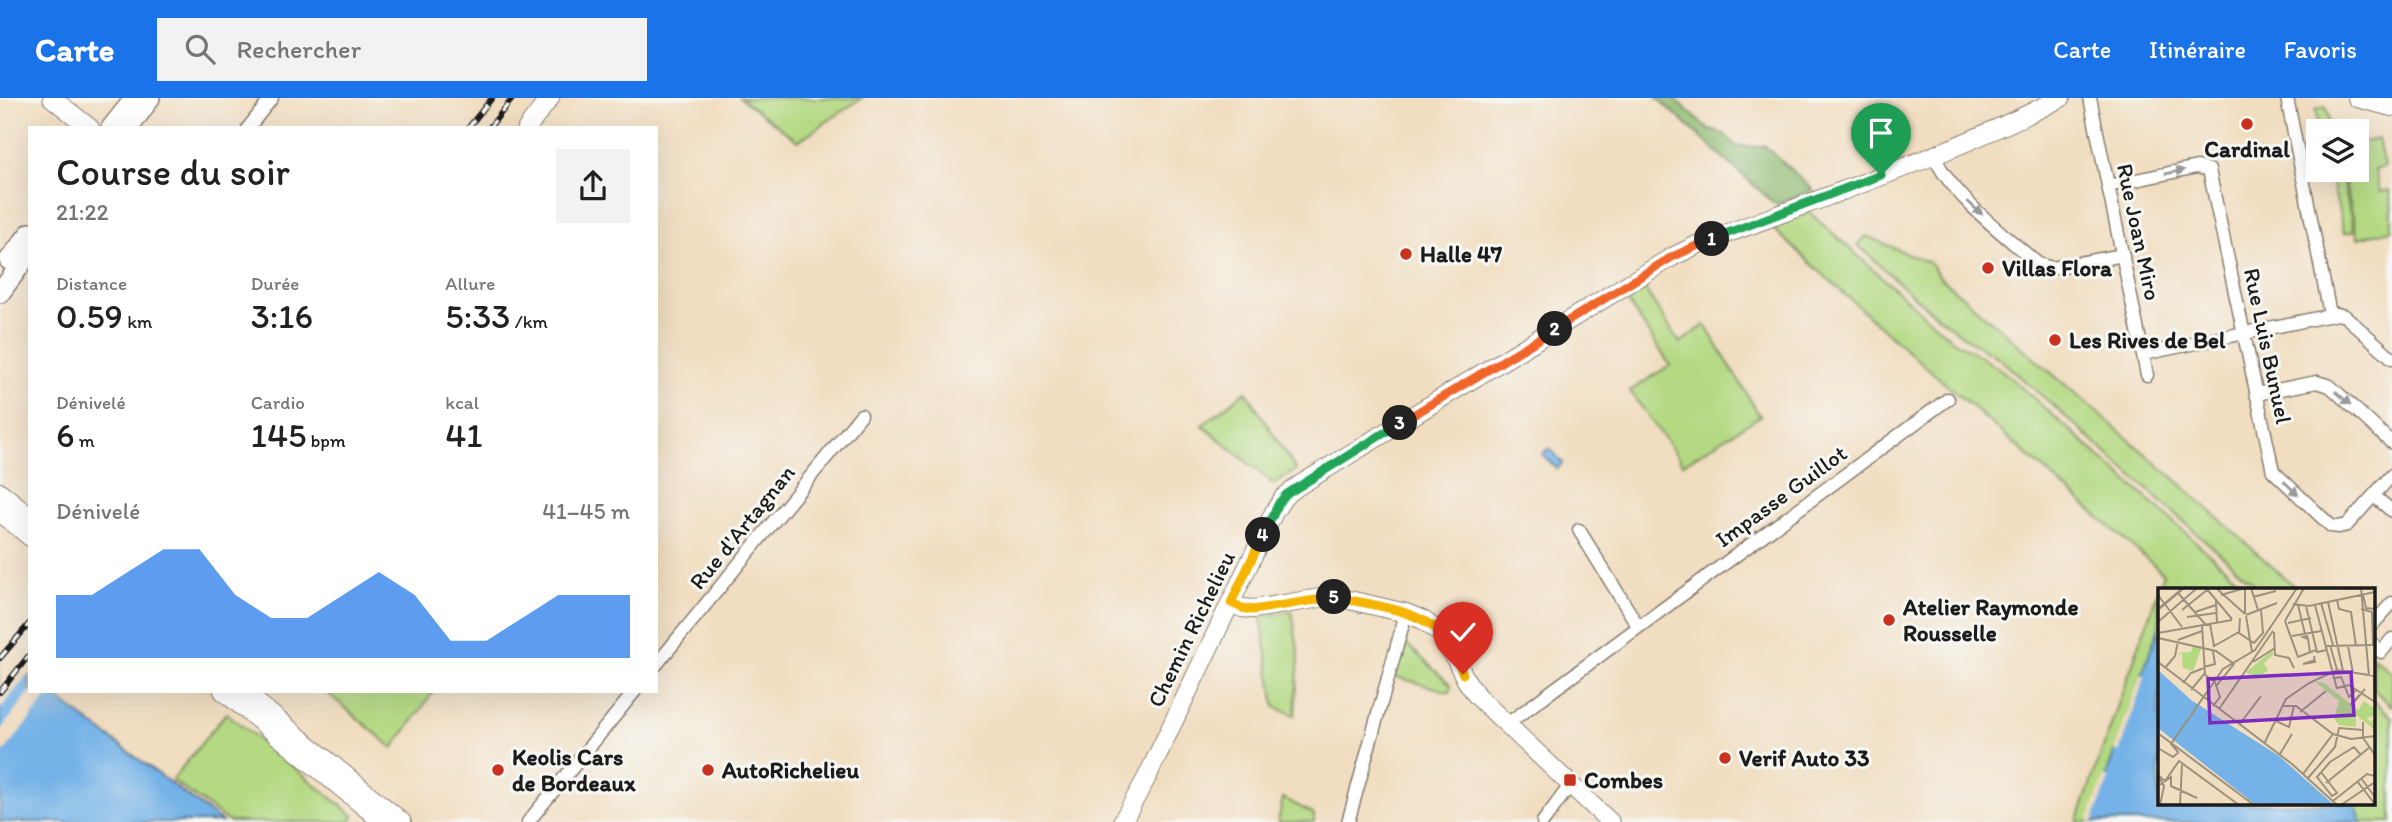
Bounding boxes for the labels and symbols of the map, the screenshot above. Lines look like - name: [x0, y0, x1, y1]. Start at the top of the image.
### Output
- pin: [1851, 103, 1911, 175]
- marker: Cardinal: [2239, 116, 2255, 132]
- place label: Cardinal: [2204, 135, 2290, 163]
- street label: Rue Joan Miro: [2111, 161, 2167, 303]
- one-way arrow: [2164, 166, 2186, 177]
- one-way arrow: [1967, 200, 1984, 215]
- pin: 1: [1694, 222, 1730, 256]
- place label: Halle 47: [1420, 240, 1503, 268]
- marker: Halle 47: [1398, 246, 1414, 262]
- place label: Villas Flora: [2002, 254, 2113, 282]
- marker: Villas Flora: [1980, 260, 1996, 276]
- street label: Rue Luis Bunuel: [2238, 266, 2298, 427]
- pin: 2: [1538, 312, 1572, 346]
- place label: Les Rives de Bel: [2069, 326, 2226, 354]
- marker: Les Rives de Bel: [2047, 332, 2063, 348]
- one-way arrow: [2334, 389, 2351, 405]
- pin: 3: [1382, 406, 1418, 440]
- street label: Impasse Guillot: [1710, 439, 1852, 553]
- street label: Rue d'Artagnan: [683, 459, 801, 595]
- one-way arrow: [2282, 480, 2299, 496]
- pin: 4: [1246, 518, 1280, 552]
- street label: Chemin Richelieu: [1141, 546, 1241, 712]
- pin: 5: [1316, 580, 1352, 614]
- inset map: [2158, 588, 2374, 804]
- place label: Atelier Raymonde Rousselle: [1902, 593, 2079, 647]
- pin: [1433, 602, 1493, 674]
- marker: Atelier Raymonde Rousselle: [1881, 612, 1897, 628]
- place label: Keolis Cars de Bordeaux: [512, 743, 636, 797]
- place label: Verif Auto 33: [1739, 744, 1870, 772]
- marker: Verif Auto 33: [1717, 750, 1733, 766]
- place label: AutoRichelieu: [721, 756, 859, 784]
- marker: Keolis Cars de Bordeaux: [490, 762, 506, 778]
- marker: AutoRichelieu: [700, 762, 716, 778]
- place label: Combes: [1584, 766, 1663, 794]
- marker: Combes: [1562, 772, 1578, 788]

